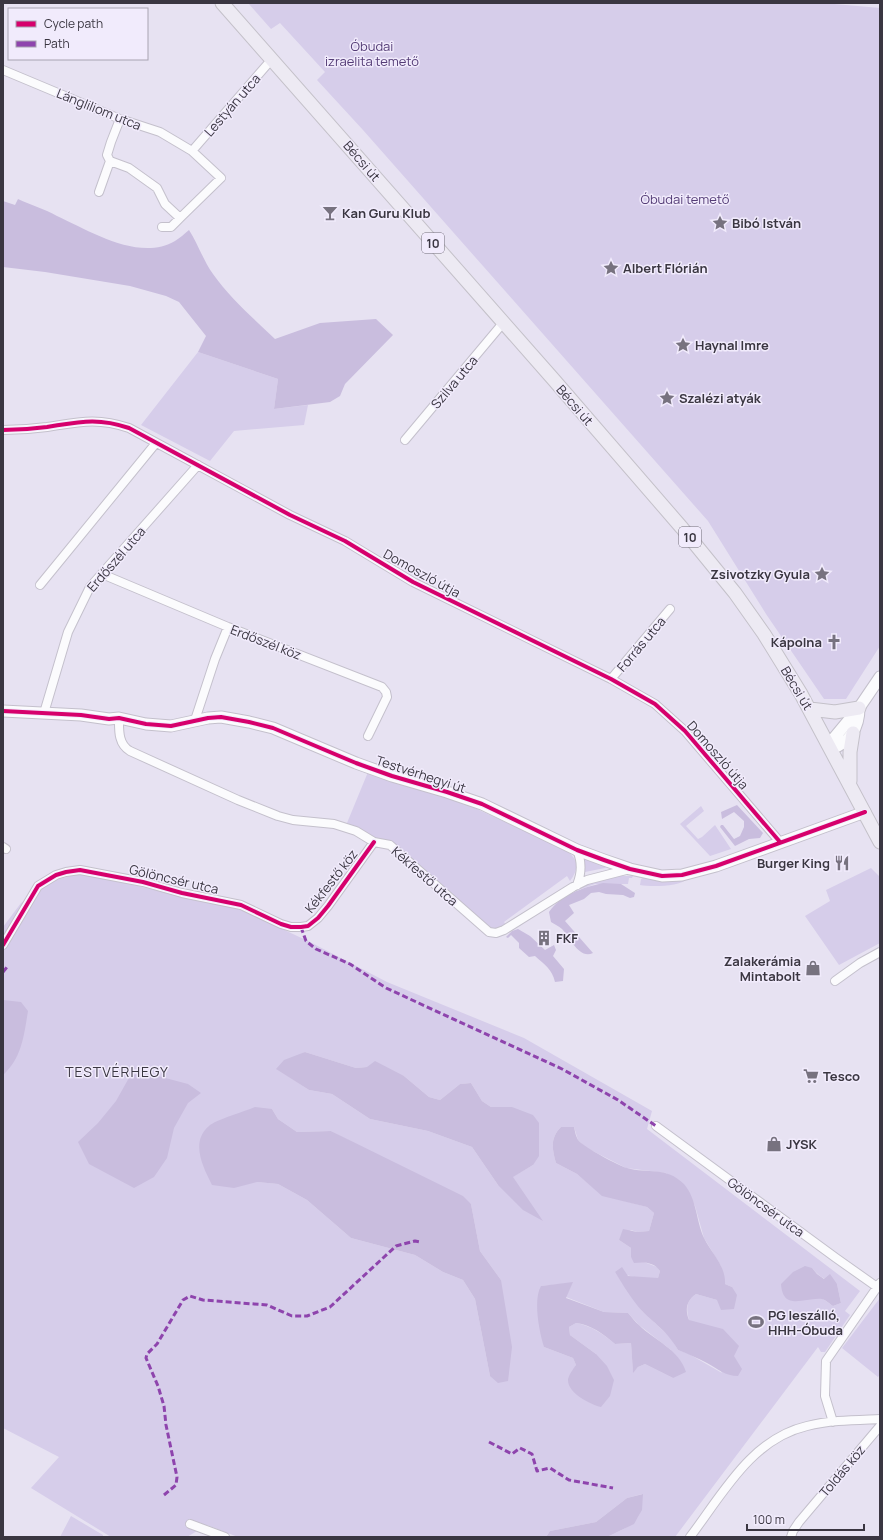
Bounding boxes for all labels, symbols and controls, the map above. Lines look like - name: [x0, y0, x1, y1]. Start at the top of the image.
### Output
- legend: [8, 8, 148, 60]
- text: Cycle path: [44, 15, 103, 32]
- text: Path: [44, 35, 70, 52]
- park label: Óbudai izraelita temető: [325, 37, 419, 70]
- street label: Lestyán utca: [200, 70, 264, 140]
- street label: Lángliliom utca: [54, 84, 144, 134]
- street label: Bécsi út: [339, 137, 385, 185]
- park label: Óbudai temető: [641, 190, 730, 208]
- bar icon: Kan Guru Klub: [321, 204, 339, 222]
- place label: Kan Guru Klub: [342, 204, 430, 222]
- place icon: Bibó István: [711, 214, 729, 232]
- place label: Bibó István: [732, 214, 801, 232]
- road number: 10: [422, 233, 444, 253]
- place icon: Albert Flórián: [602, 259, 620, 277]
- place label: Albert Flórián: [623, 259, 708, 277]
- place icon: Haynal Imre: [674, 336, 692, 354]
- place label: Haynal Imre: [695, 336, 769, 354]
- street label: Szilva utca: [427, 352, 481, 412]
- street label: Bécsi út: [552, 381, 598, 429]
- place icon: Szalézi atyák: [658, 389, 676, 407]
- place label: Szalézi atyák: [679, 389, 762, 407]
- street label: Erdőszél utca: [83, 523, 149, 595]
- road number: 10: [679, 527, 701, 547]
- street label: Domoszló útja: [380, 544, 464, 602]
- place label: Zsivotzky Gyula: [710, 565, 810, 583]
- place icon: Zsivotzky Gyula: [813, 565, 831, 583]
- street label: Forrás utca: [613, 613, 669, 675]
- street label: Erdőszél köz: [228, 620, 304, 664]
- place label: Kápolna: [771, 633, 822, 651]
- church icon: Kápolna: [825, 633, 843, 651]
- street label: Bécsi út: [777, 663, 817, 713]
- street label: Domoszló útja: [683, 717, 753, 793]
- street label: Testvérhegyi út: [374, 751, 468, 797]
- street label: Kékfestő utca: [388, 842, 462, 910]
- street label: Kékfestő köz: [301, 845, 362, 916]
- place label: Burger King: [757, 854, 830, 872]
- restaurant icon: Burger King: [833, 854, 851, 872]
- street label: Gölöncsér utca: [128, 860, 220, 898]
- building icon: FKF: [535, 929, 553, 947]
- place label: FKF: [556, 929, 578, 947]
- place label: Zalakerámia Mintabolt: [724, 952, 801, 985]
- shop icon: Zalakerámia Mintabolt: [804, 959, 822, 977]
- district label: TESTVÉRHEGY: [65, 1062, 169, 1081]
- supermarket icon: Tesco: [802, 1067, 820, 1085]
- place label: Tesco: [823, 1067, 860, 1085]
- shop icon: JYSK: [765, 1135, 783, 1153]
- place label: JYSK: [786, 1135, 818, 1153]
- street label: Gölöncsér utca: [724, 1173, 808, 1241]
- place label: PG leszálló, HHH-Óbuda: [768, 1306, 843, 1339]
- sports icon: PG leszálló, HHH-Óbuda: [747, 1313, 765, 1331]
- street label: Toldás köz: [815, 1441, 869, 1501]
- scale bar: [747, 1506, 864, 1532]
- text: 100 m: [753, 1511, 785, 1528]

